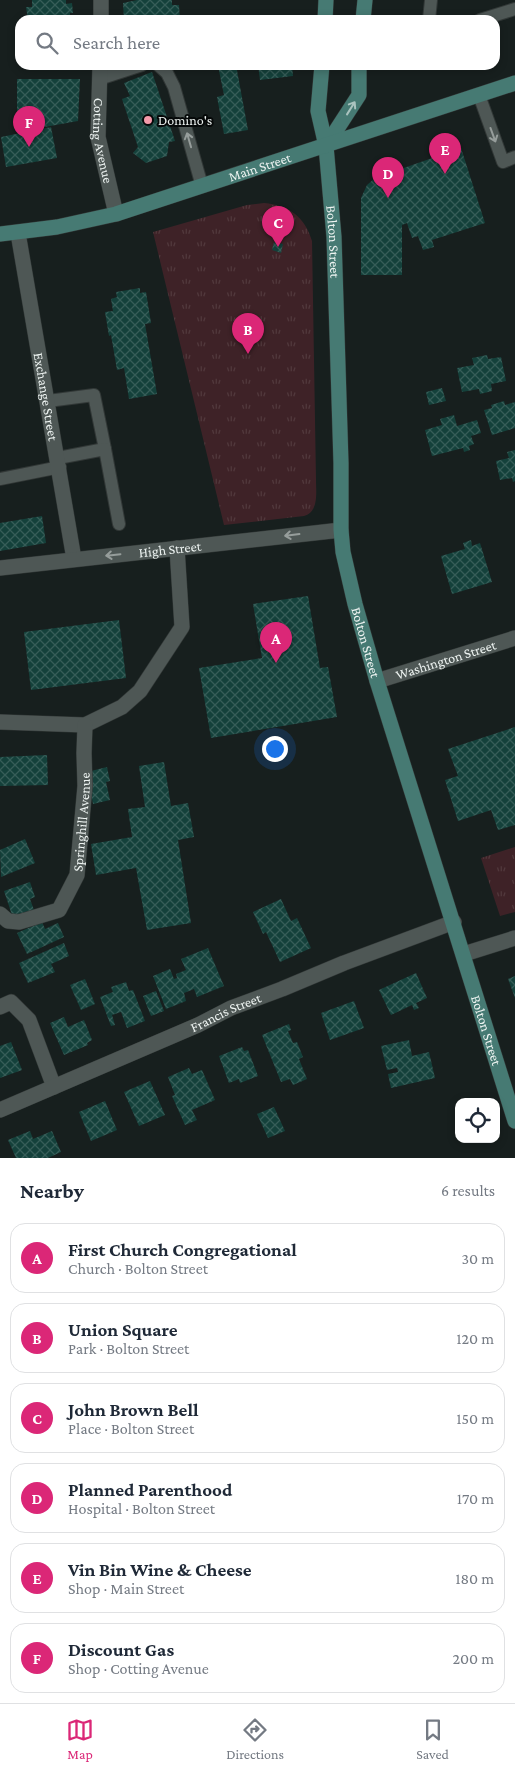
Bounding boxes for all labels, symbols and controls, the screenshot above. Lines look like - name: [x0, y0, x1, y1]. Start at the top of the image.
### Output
- search box: [15, 15, 500, 70]
- icon: search: [33, 29, 61, 57]
- text: Search here: [73, 32, 160, 53]
- street label: Cotting Avenue: [90, 98, 117, 185]
- one-way arrow: [346, 101, 356, 115]
- pin: F: [13, 106, 45, 147]
- place label: Domino's: [158, 112, 212, 128]
- marker: Domino's: [142, 114, 154, 126]
- one-way arrow: [489, 126, 498, 142]
- one-way arrow: [183, 132, 193, 148]
- pin: E: [429, 133, 461, 174]
- street label: Main Street: [226, 149, 293, 185]
- pin: D: [372, 157, 404, 198]
- street label: Bolton Street: [323, 205, 343, 279]
- pin: C: [262, 206, 294, 247]
- pin: B: [232, 313, 264, 354]
- street label: Exchange Street: [31, 351, 62, 442]
- one-way arrow: [284, 530, 300, 540]
- street label: High Street: [138, 538, 202, 560]
- one-way arrow: [106, 550, 122, 560]
- street label: Bolton Street: [348, 605, 384, 680]
- pin: A: [260, 622, 292, 663]
- street label: Washington Street: [394, 636, 498, 683]
- your location: [262, 736, 288, 762]
- street label: Springhill Avenue: [69, 772, 93, 872]
- street label: Francis Street: [188, 989, 264, 1035]
- street label: Bolton Street: [468, 993, 505, 1068]
- map controls: [455, 1098, 500, 1143]
- button: locate: [455, 1098, 500, 1143]
- text: Nearby: [20, 1179, 84, 1203]
- text: 6 results: [441, 1182, 495, 1199]
- text: First Church Congregational: [68, 1239, 297, 1260]
- text: A: [32, 1250, 42, 1267]
- text: 30 m: [462, 1250, 494, 1267]
- text: Church · Bolton Street: [68, 1260, 208, 1277]
- text: Union Square: [68, 1319, 178, 1340]
- text: B: [32, 1330, 42, 1347]
- text: 120 m: [456, 1330, 494, 1347]
- text: Park · Bolton Street: [68, 1340, 189, 1357]
- text: John Brown Bell: [68, 1399, 198, 1420]
- text: C: [32, 1410, 42, 1427]
- text: 150 m: [456, 1410, 494, 1427]
- text: Place · Bolton Street: [68, 1420, 194, 1437]
- text: Planned Parenthood: [68, 1479, 232, 1500]
- text: D: [31, 1490, 43, 1507]
- text: 170 m: [457, 1490, 494, 1507]
- text: Hospital · Bolton Street: [68, 1500, 215, 1517]
- text: Vin Bin Wine & Cheese: [68, 1559, 252, 1580]
- text: E: [32, 1570, 42, 1587]
- text: 180 m: [455, 1570, 494, 1587]
- text: Shop · Main Street: [68, 1580, 184, 1597]
- text: Discount Gas: [68, 1639, 174, 1660]
- text: F: [33, 1650, 41, 1667]
- text: 200 m: [452, 1650, 494, 1667]
- text: Shop · Cotting Avenue: [68, 1660, 209, 1677]
- tab: Map: [66, 1716, 94, 1762]
- tab: Directions: [226, 1716, 284, 1762]
- tab: Saved: [416, 1716, 449, 1762]

